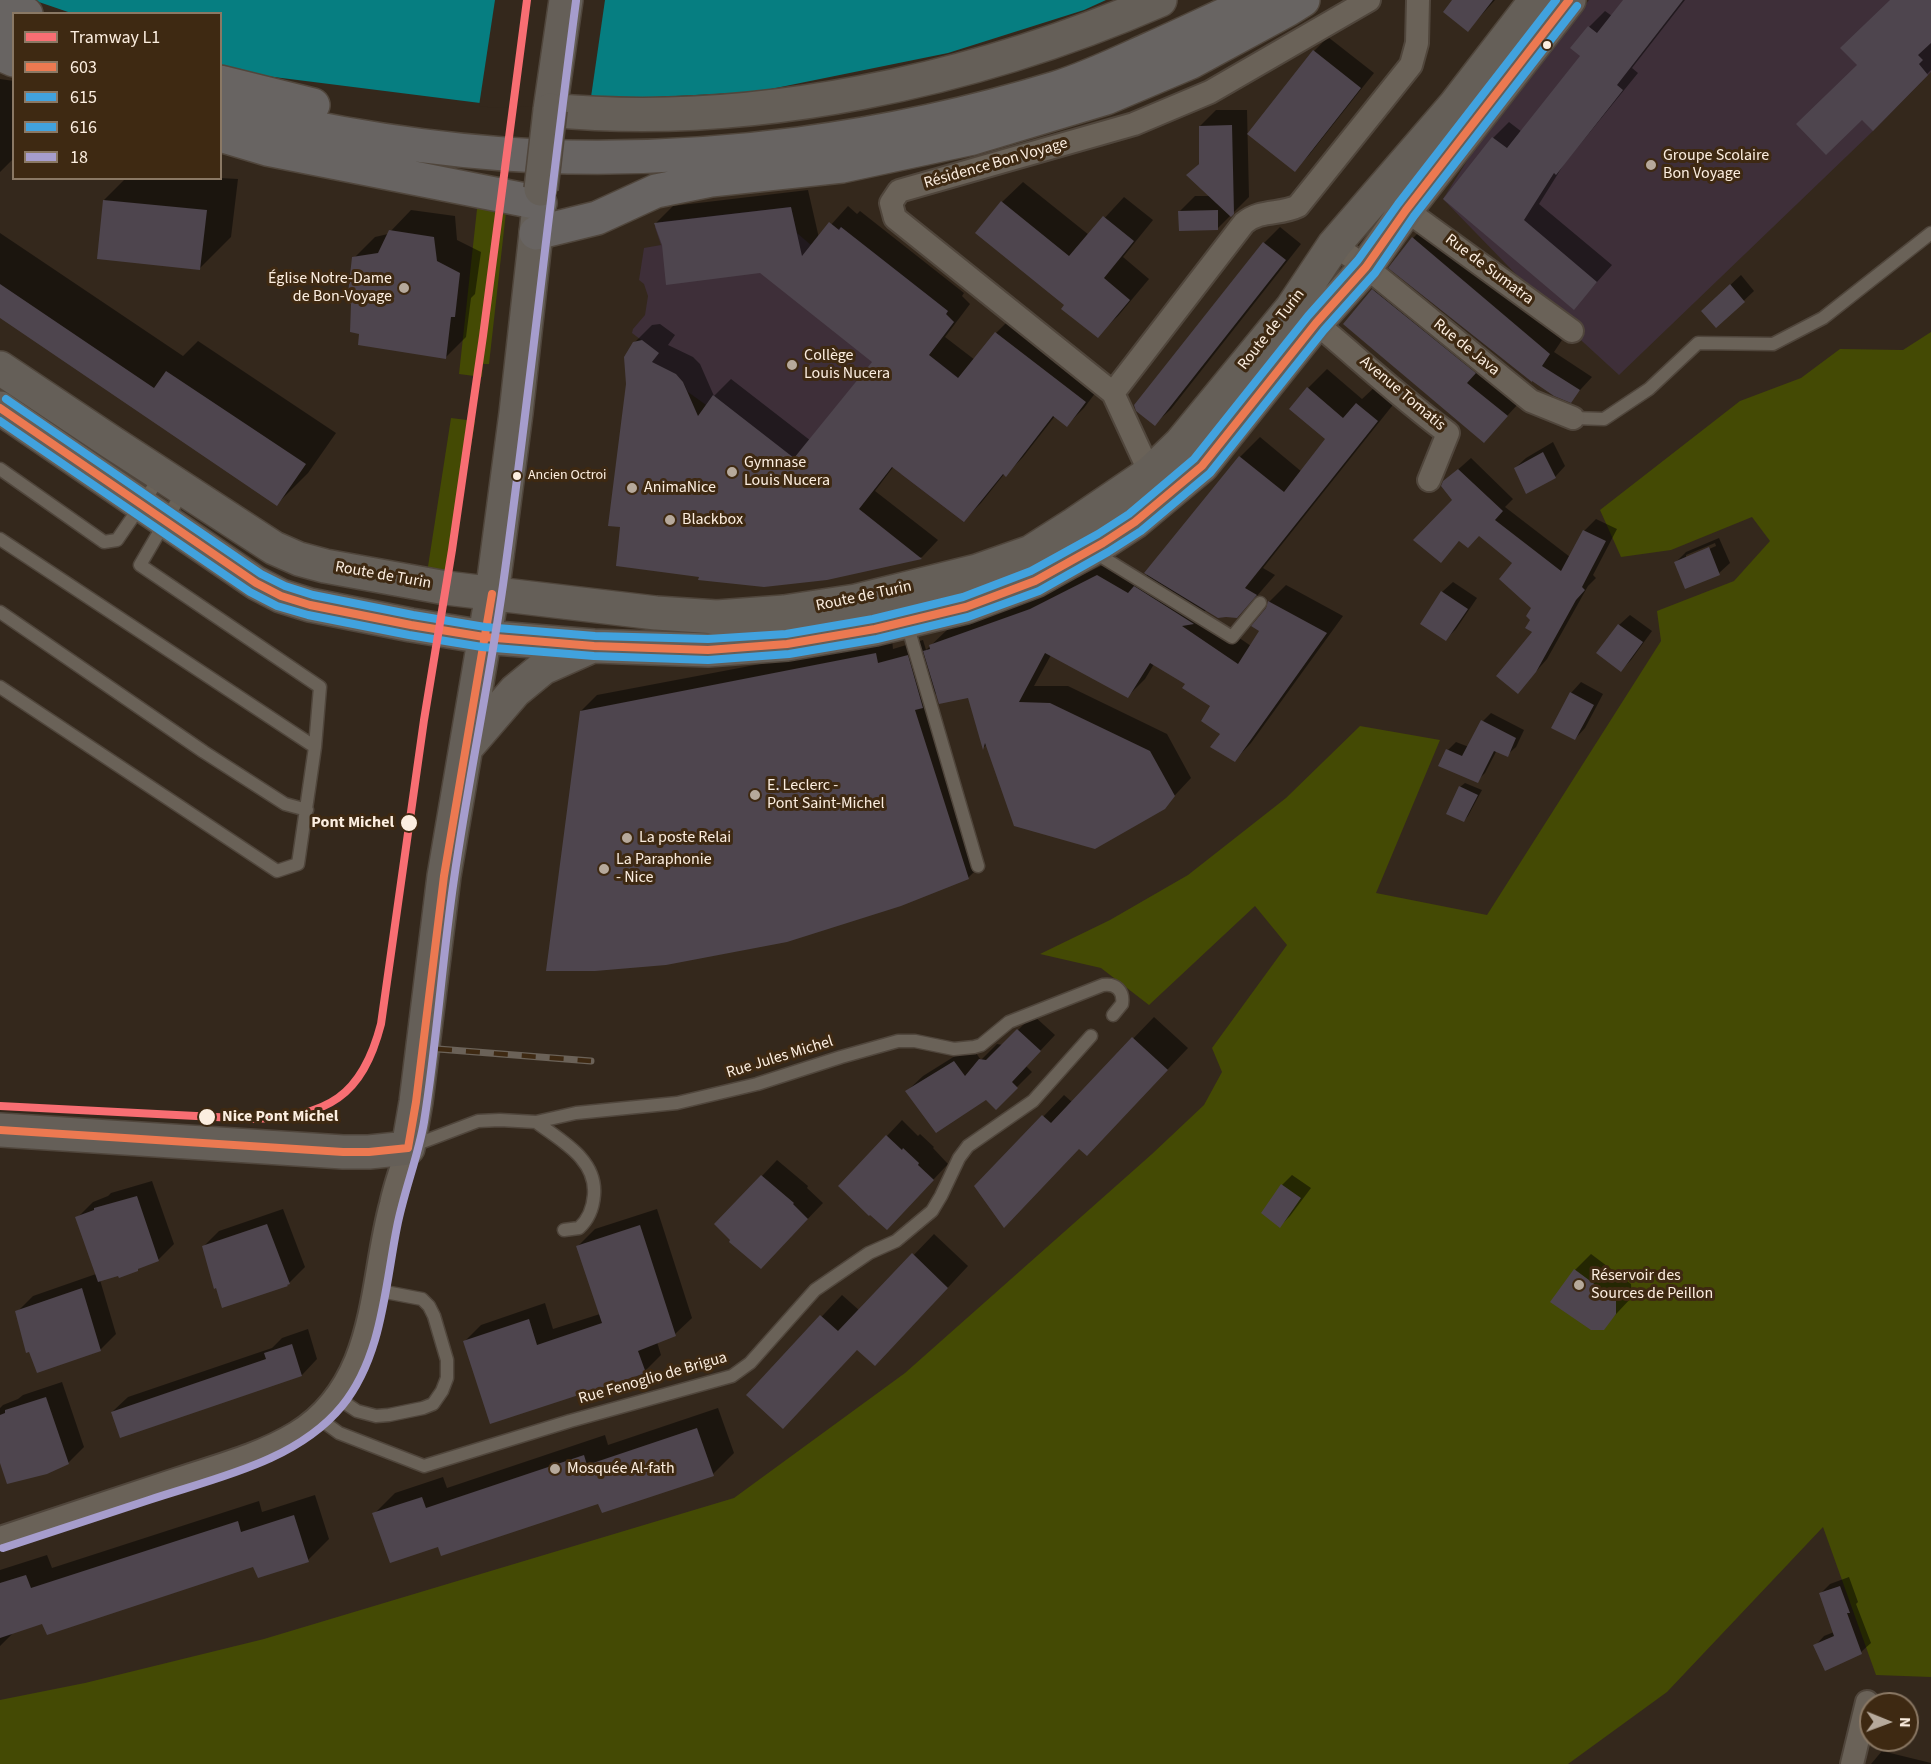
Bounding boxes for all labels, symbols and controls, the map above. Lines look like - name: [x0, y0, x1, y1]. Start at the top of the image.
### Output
- legend: [12, 12, 222, 180]
- text: Tramway L1: [70, 25, 160, 50]
- unlabelled marker: [1541, 39, 1553, 51]
- text: 603: [70, 55, 97, 80]
- text: 615: [70, 85, 97, 110]
- text: 616: [70, 115, 97, 140]
- street label: Résidence Bon Voyage: [922, 134, 1070, 194]
- text: 18: [70, 145, 88, 170]
- place label: Groupe Scolaire Bon Voyage: [1663, 146, 1769, 184]
- marker: Groupe Scolaire Bon Voyage: [1644, 158, 1658, 172]
- street label: Rue de Sumatra: [1441, 230, 1537, 310]
- place label: Église Notre-Dame de Bon-Voyage: [268, 269, 392, 307]
- marker: Église Notre-Dame de Bon-Voyage: [397, 281, 411, 295]
- street label: Route de Turin: [1234, 286, 1310, 374]
- street label: Rue de Java: [1429, 315, 1503, 381]
- place label: Collège Louis Nucera: [804, 346, 890, 384]
- street label: Avenue Tomatis: [1355, 353, 1449, 435]
- marker: Collège Louis Nucera: [785, 358, 799, 372]
- place label: Gymnase Louis Nucera: [744, 453, 830, 491]
- marker: Gymnase Louis Nucera: [725, 465, 739, 479]
- place label: Ancien Octroi: [528, 468, 607, 484]
- marker: Ancien Octroi: [511, 470, 523, 482]
- place label: AnimaNice: [644, 478, 716, 498]
- marker: AnimaNice: [625, 481, 639, 495]
- place label: Blackbox: [682, 510, 743, 530]
- marker: Blackbox: [663, 513, 677, 527]
- street label: Route de Turin: [333, 558, 433, 594]
- street label: Route de Turin: [814, 577, 914, 617]
- place label: E. Leclerc - Pont Saint-Michel: [767, 776, 885, 814]
- marker: E. Leclerc - Pont Saint-Michel: [748, 788, 762, 802]
- place label: Pont Michel: [311, 813, 394, 833]
- marker: Pont Michel: [399, 813, 419, 833]
- place label: La poste Relai: [639, 828, 731, 848]
- marker: La poste Relai: [620, 831, 634, 845]
- place label: La Paraphonie - Nice: [616, 850, 712, 888]
- marker: La Paraphonie - Nice: [597, 862, 611, 876]
- street label: Rue Jules Michel: [724, 1033, 836, 1083]
- marker: Nice Pont Michel: [197, 1107, 217, 1127]
- place label: Nice Pont Michel: [222, 1107, 338, 1127]
- place label: Réservoir des Sources de Peillon: [1591, 1266, 1713, 1304]
- marker: Réservoir des Sources de Peillon: [1572, 1278, 1586, 1292]
- street label: Rue Fenoglio de Brigua: [576, 1349, 730, 1409]
- place label: Mosquée Al-fath: [567, 1459, 675, 1479]
- marker: Mosquée Al-fath: [548, 1462, 562, 1476]
- north arrow: [1859, 1692, 1919, 1752]
- text: N: [1894, 1717, 1916, 1728]

